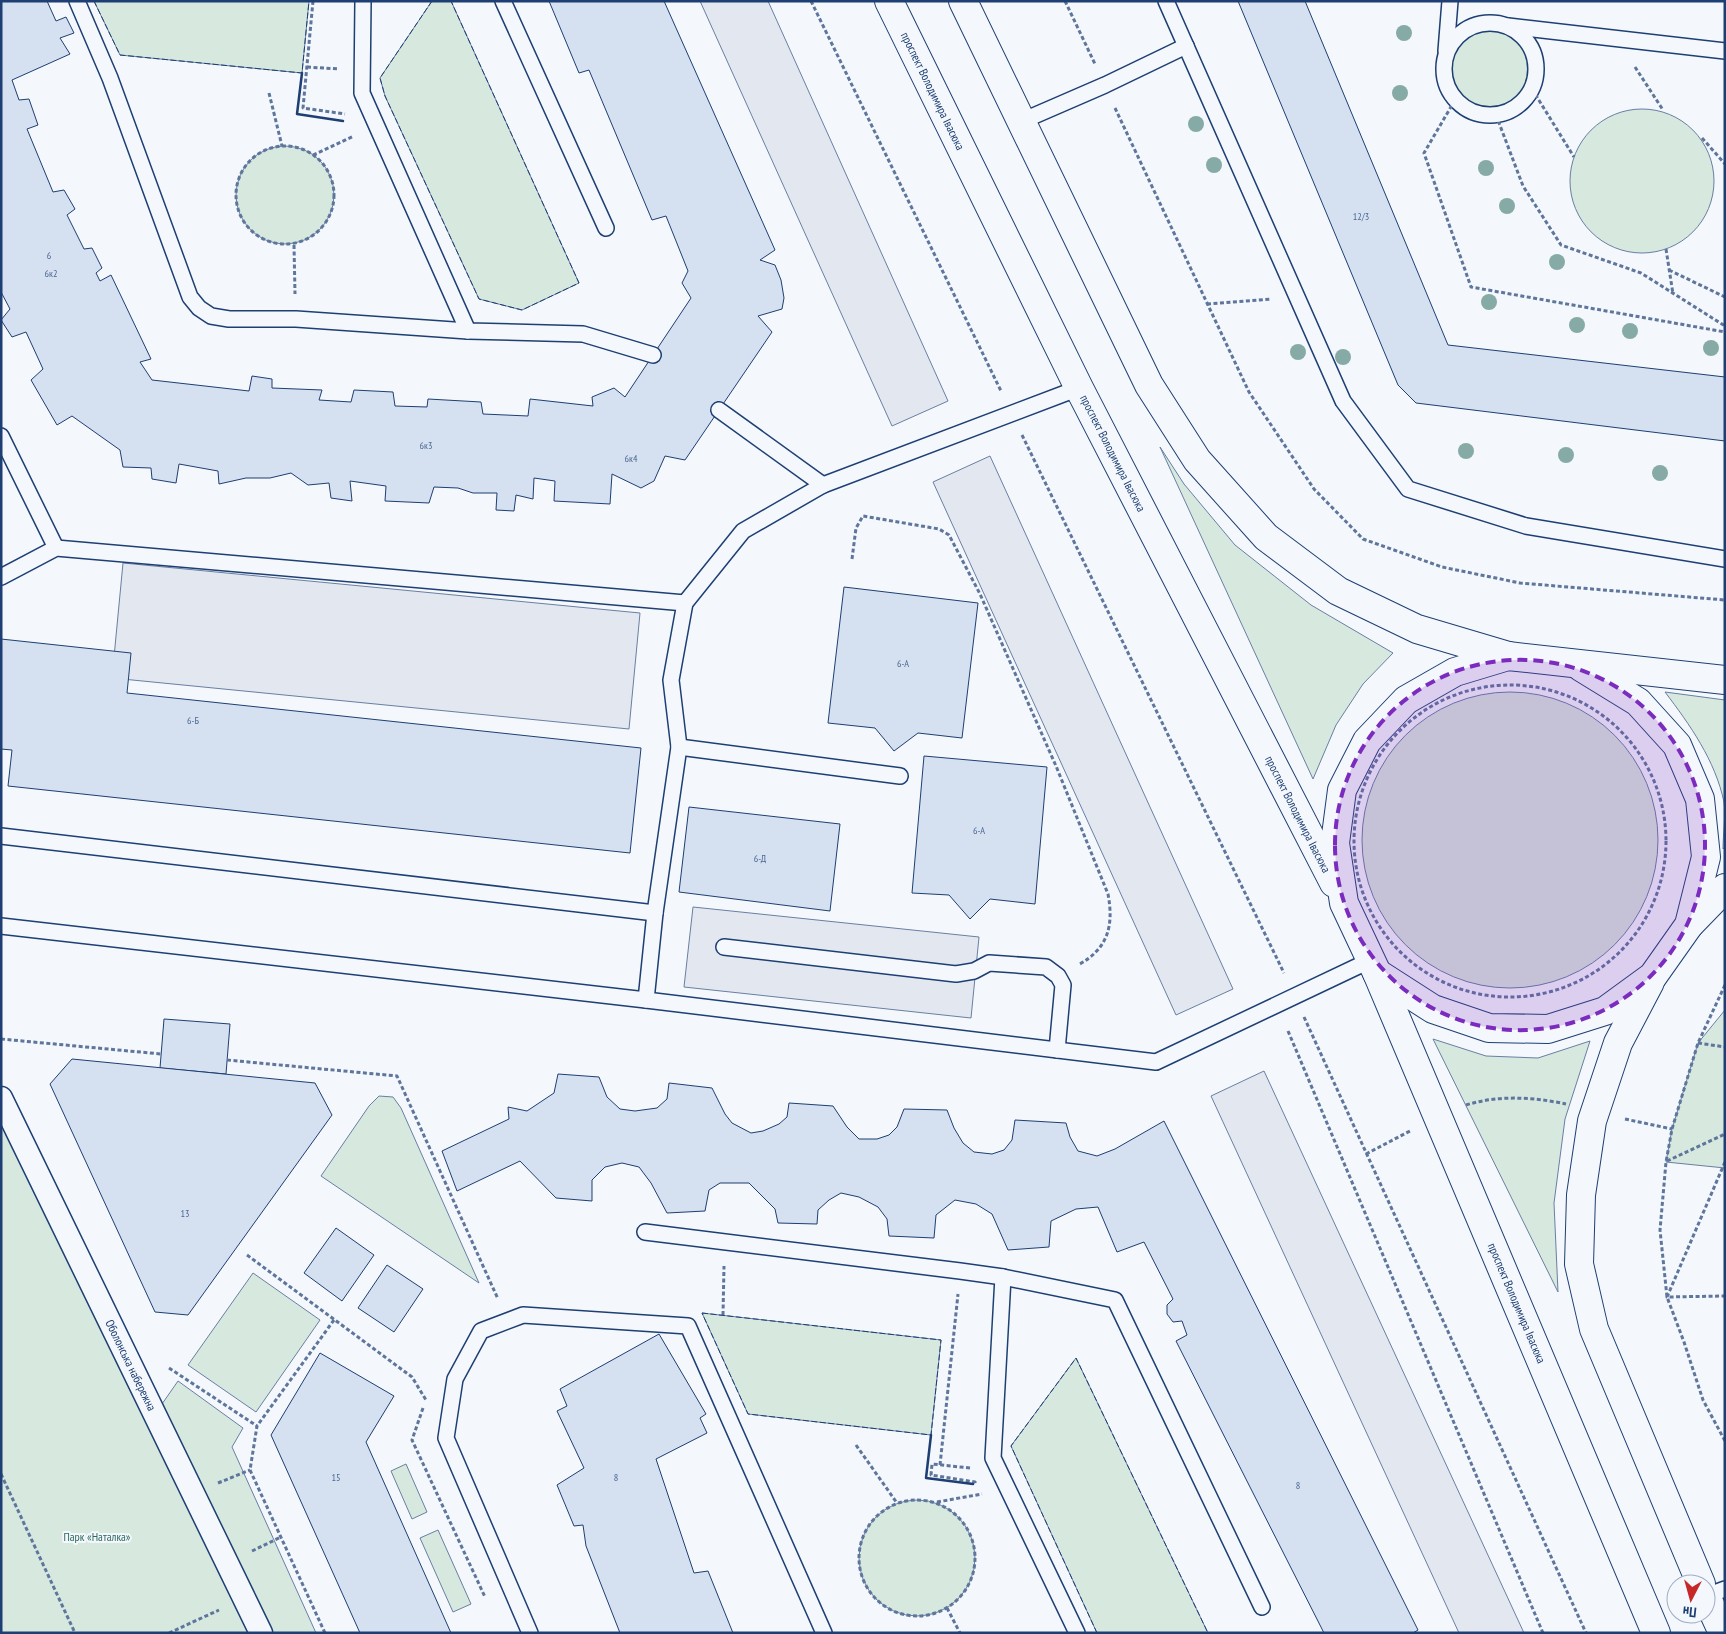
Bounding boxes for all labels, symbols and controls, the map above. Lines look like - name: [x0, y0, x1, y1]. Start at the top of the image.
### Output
- street label: проспект Володимира Івасюка: [898, 30, 968, 153]
- house number: 12/3: [1353, 210, 1369, 223]
- house number: 6: [47, 249, 52, 262]
- house number: 6к2: [45, 267, 57, 280]
- street label: проспект Володимира Івасюка: [1077, 392, 1149, 514]
- house number: 6к3: [420, 439, 432, 452]
- house number: 6к4: [625, 452, 638, 465]
- house number: 6-А: [897, 657, 909, 670]
- house number: 6-Б: [187, 714, 199, 727]
- street label: проспект Володимира Івасюка: [1262, 753, 1334, 875]
- house number: 6-А: [973, 824, 985, 837]
- house number: 6-Д: [754, 852, 767, 865]
- house number: 13: [181, 1207, 190, 1220]
- street label: проспект Володимира Івасюка: [1485, 1241, 1549, 1366]
- street label: Оболонська набережна: [102, 1317, 160, 1413]
- house number: 15: [332, 1471, 341, 1484]
- house number: 8: [614, 1471, 618, 1484]
- house number: 8: [1296, 1479, 1300, 1492]
- park label: Парк «Наталка»: [64, 1529, 131, 1544]
- north arrow: [1666, 1574, 1716, 1624]
- text: Пн: [1682, 1602, 1697, 1622]

